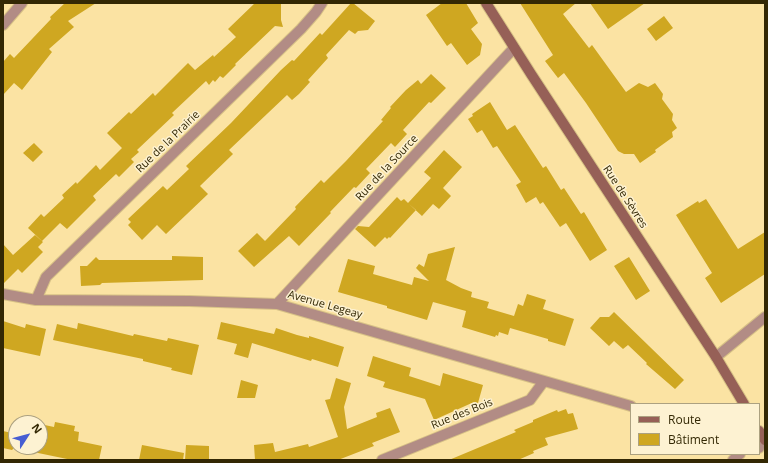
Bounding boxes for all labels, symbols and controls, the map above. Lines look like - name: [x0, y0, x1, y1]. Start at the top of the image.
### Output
- street label: Rue de la Prairie: [133, 108, 203, 176]
- street label: Rue de la Source: [353, 132, 421, 204]
- street label: Rue de Sèvres: [600, 163, 650, 231]
- street label: Avenue Legeay: [286, 288, 364, 322]
- street label: Rue des Bois: [429, 396, 495, 432]
- legend: [630, 403, 760, 455]
- text: Route: [668, 411, 701, 428]
- north arrow: [8, 415, 48, 455]
- text: N: [29, 420, 46, 436]
- text: Bâtiment: [668, 431, 719, 448]

